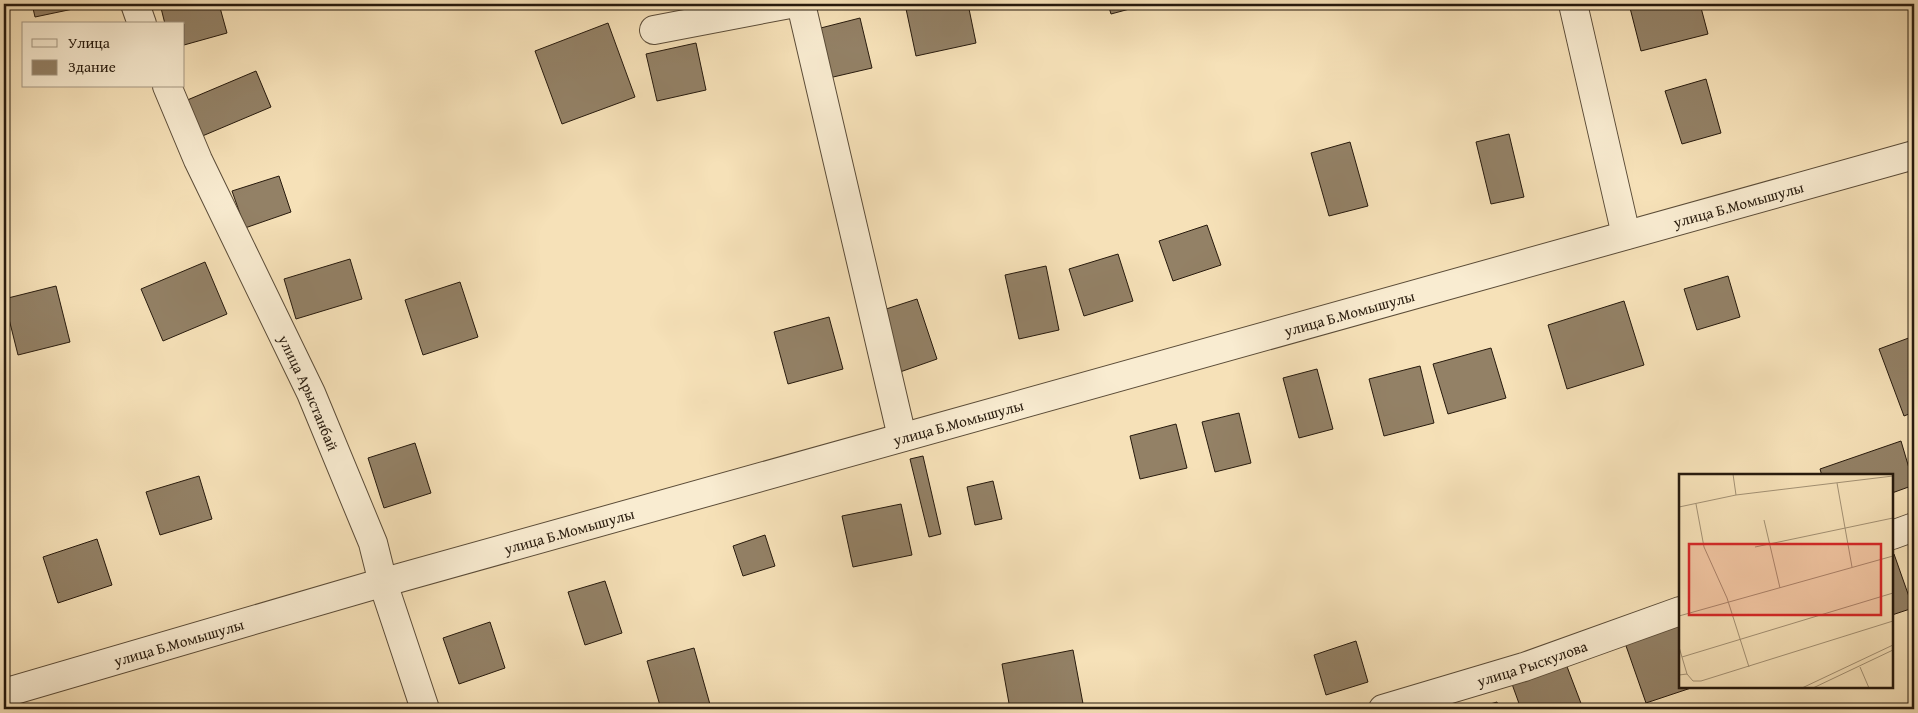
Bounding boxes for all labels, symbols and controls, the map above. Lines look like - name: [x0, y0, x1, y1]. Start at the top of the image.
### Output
- legend: [22, 22, 185, 88]
- text: Улица: [68, 32, 111, 53]
- text: Здание: [68, 56, 116, 77]
- street label: улица Б.Момышулы: [1670, 176, 1806, 233]
- street label: улица Б.Момышулы: [1281, 284, 1417, 341]
- street label: улица Арыстанбай: [273, 330, 344, 454]
- street label: улица Б.Момышулы: [890, 394, 1026, 450]
- inset map: [1679, 474, 1893, 688]
- street label: улица Б.Момышулы: [501, 502, 637, 559]
- street label: улица Б.Момышулы: [110, 613, 247, 671]
- street label: улица Рыскулова: [1473, 634, 1591, 691]

